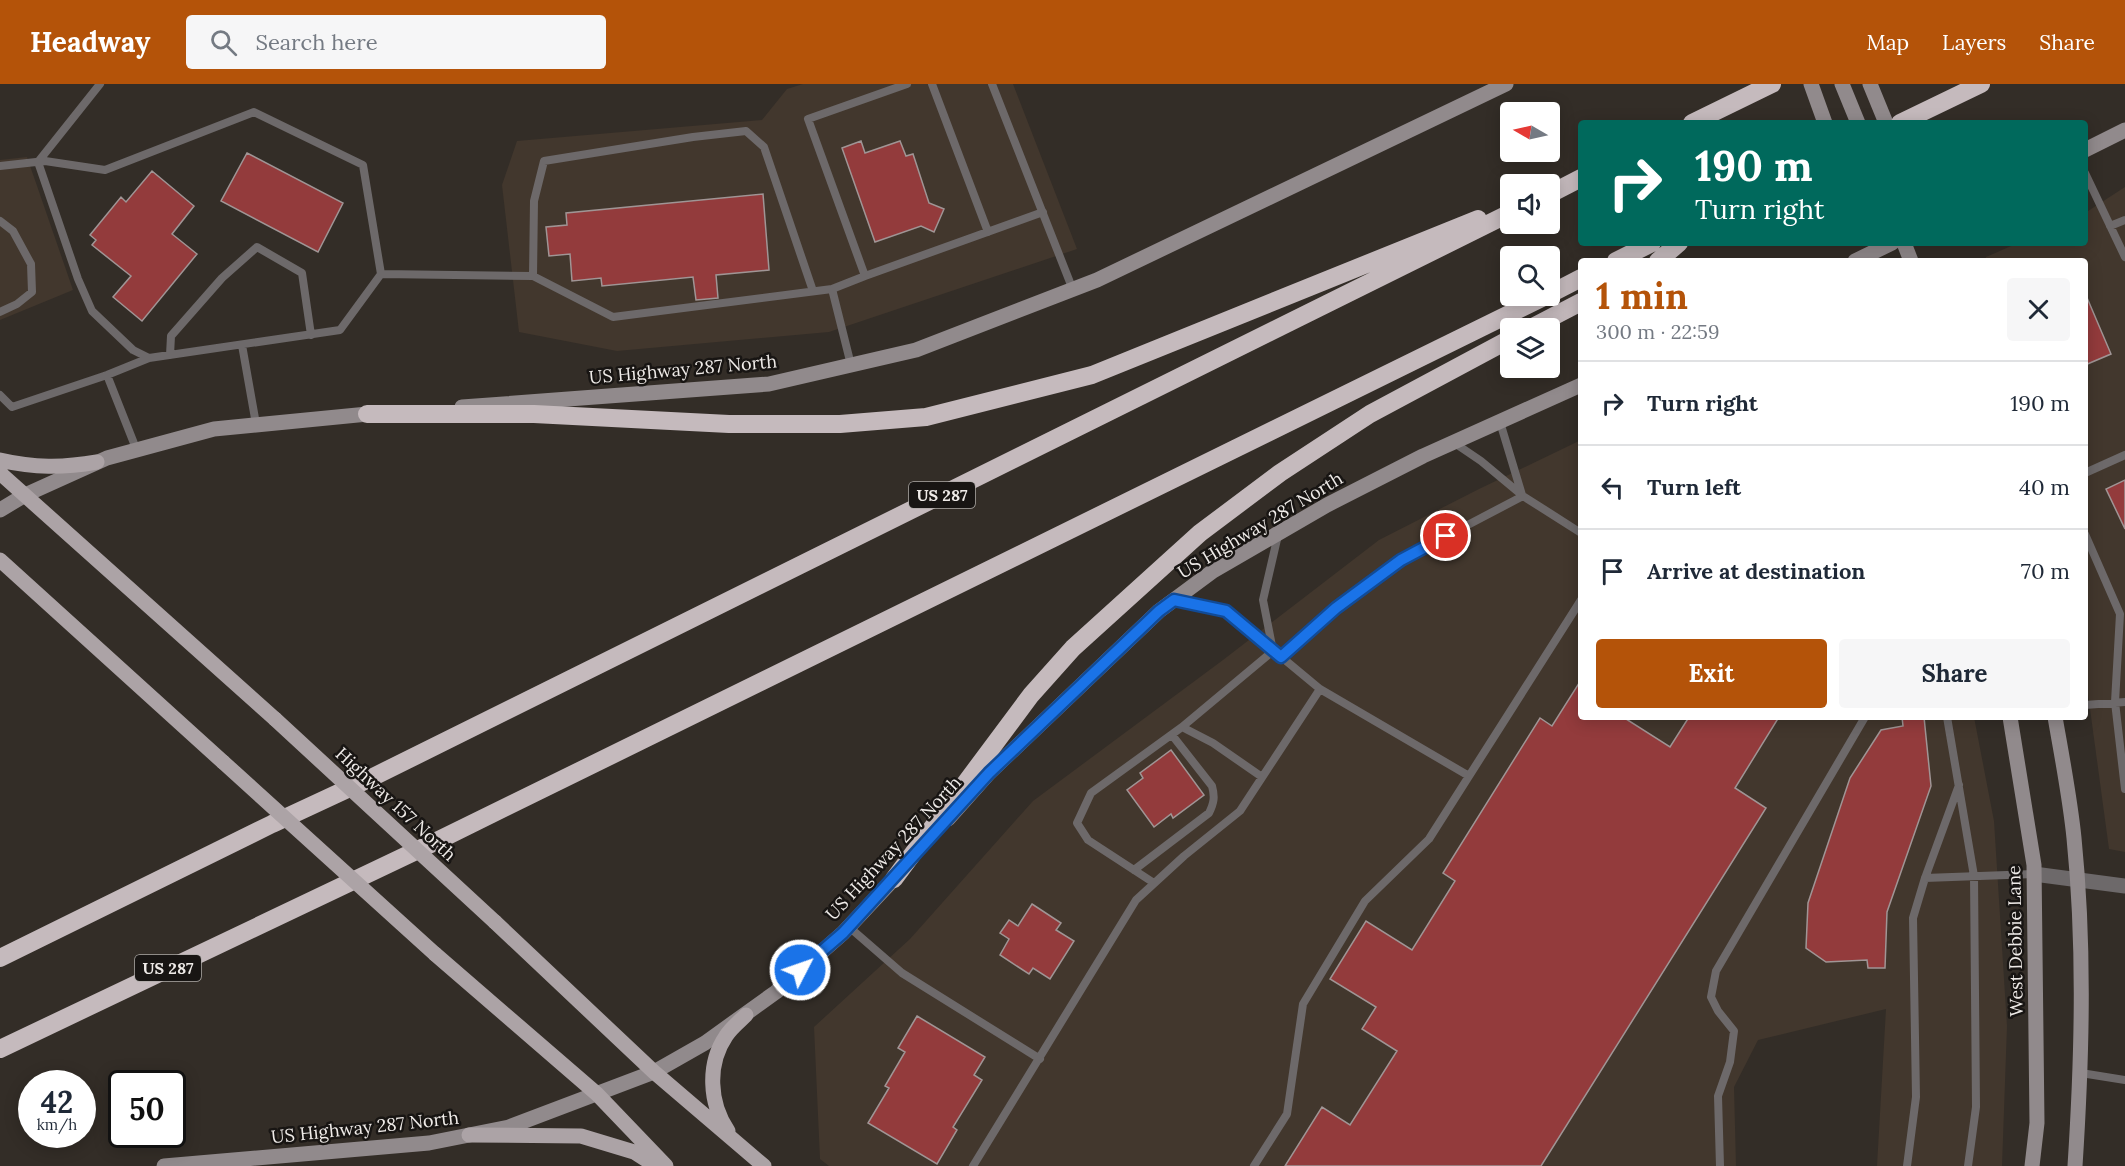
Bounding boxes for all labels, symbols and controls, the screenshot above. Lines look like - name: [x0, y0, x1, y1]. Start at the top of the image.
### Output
- search box: [186, 15, 606, 69]
- text: Headway: [30, 24, 150, 60]
- icon: search: [207, 26, 240, 59]
- text: Search here: [255, 28, 378, 56]
- text: Map: [1866, 29, 1909, 56]
- text: Layers: [1942, 29, 2006, 56]
- text: Share: [2039, 29, 2095, 56]
- north arrow: [1500, 102, 1560, 162]
- map controls: [1500, 102, 1560, 378]
- text: 190 m: [1695, 139, 1813, 193]
- icon: right: [1596, 144, 1674, 222]
- button: sound: [1500, 174, 1560, 234]
- text: Turn right: [1695, 192, 1824, 226]
- button: search: [1500, 246, 1560, 306]
- text: 1 min: [1596, 273, 1688, 319]
- button: close: [2007, 278, 2070, 341]
- button: layers: [1500, 318, 1560, 378]
- text: 300 m · 22:59: [1596, 319, 1720, 344]
- street label: US Highway 287 North: [588, 349, 778, 389]
- icon: right: [1596, 387, 1629, 420]
- text: Turn right: [1647, 389, 1758, 417]
- text: 190 m: [2010, 389, 2070, 417]
- street label: US Highway 287 North: [1173, 466, 1347, 583]
- icon: left: [1596, 471, 1629, 504]
- text: Turn left: [1647, 473, 1741, 501]
- text: 40 m: [2019, 473, 2070, 501]
- road number: US 287: [909, 482, 975, 508]
- pin: [1420, 510, 1471, 561]
- icon: arrive: [1429, 519, 1462, 552]
- icon: arrive: [1596, 555, 1629, 588]
- text: Arrive at destination: [1647, 557, 1865, 585]
- text: 70 m: [2021, 557, 2070, 585]
- button: Exit: [1596, 639, 1827, 708]
- button: Share: [1839, 639, 2070, 708]
- street label: Highway 157 North: [331, 742, 461, 866]
- street label: US Highway 287 North: [820, 771, 966, 925]
- street label: West Debbie Lane: [2002, 865, 2028, 1017]
- position arrow: [768, 938, 832, 1002]
- road number: US 287: [135, 955, 201, 981]
- speed limit sign: 50: [108, 1070, 186, 1148]
- text: 42: [41, 1083, 73, 1121]
- street label: US Highway 287 North: [270, 1106, 460, 1148]
- text: km/h: [37, 1115, 77, 1134]

